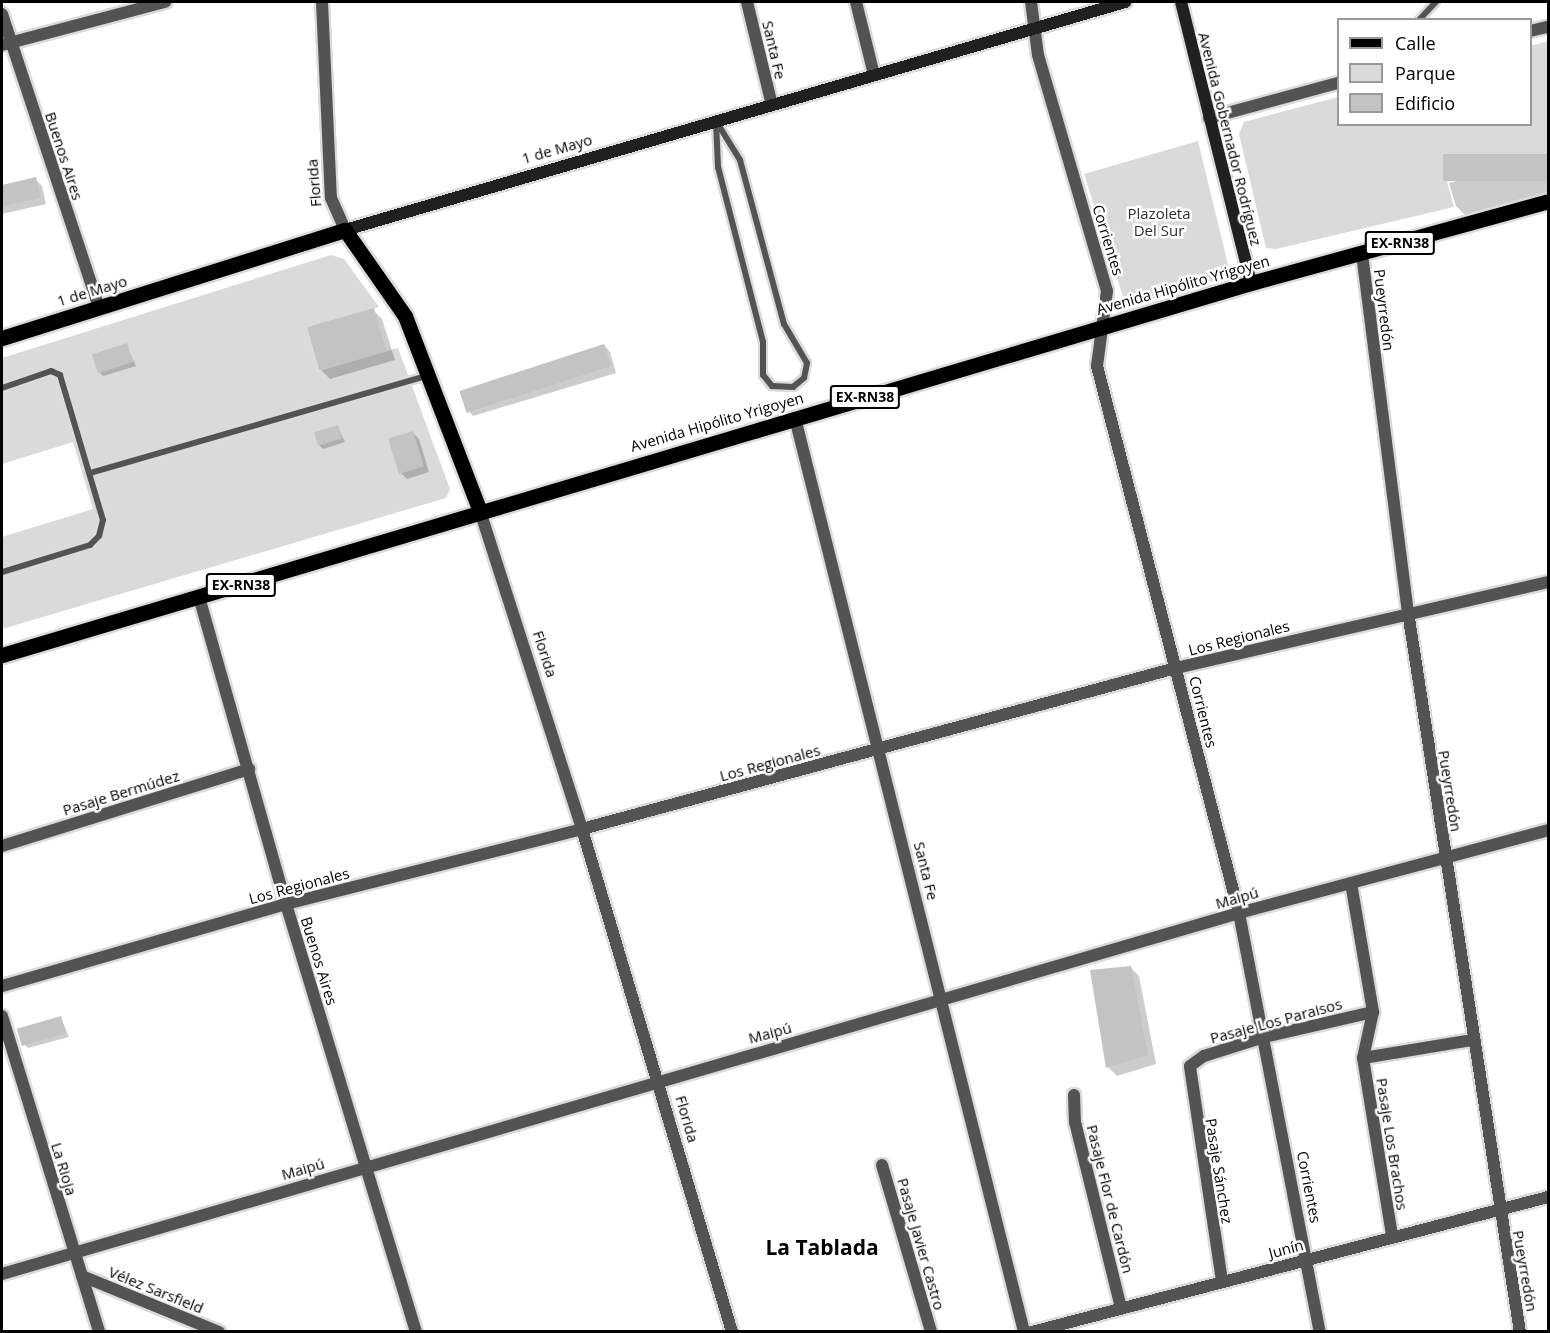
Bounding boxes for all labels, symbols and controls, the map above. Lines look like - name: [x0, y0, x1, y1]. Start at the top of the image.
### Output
- legend: [1337, 18, 1532, 126]
- street label: Santa Fe: [759, 19, 789, 81]
- street label: Avenida Gobernador Rodríguez: [1195, 30, 1265, 248]
- text: Calle: [1395, 31, 1436, 55]
- text: Parque: [1395, 61, 1455, 85]
- text: Edificio: [1395, 91, 1455, 115]
- street label: Buenos Aires: [41, 110, 87, 202]
- street label: 1 de Mayo: [520, 130, 594, 168]
- street label: Florida: [303, 158, 325, 208]
- street label: Corrientes: [1089, 202, 1127, 278]
- park label: Plazoleta Del Sur: [1127, 204, 1191, 239]
- road number: EX-RN38: [1364, 232, 1436, 254]
- street label: Avenida Hipólito Yrigoyen: [1094, 252, 1272, 318]
- street label: Pueyrredón: [1370, 268, 1398, 352]
- street label: 1 de Mayo: [55, 272, 129, 310]
- road number: EX-RN38: [829, 386, 901, 408]
- street label: Avenida Hipólito Yrigoyen: [628, 389, 806, 455]
- road number: EX-RN38: [205, 574, 277, 596]
- street label: Los Regionales: [1187, 617, 1291, 659]
- street label: Florida: [529, 628, 561, 680]
- street label: Corrientes: [1185, 674, 1221, 750]
- street label: Los Regionales: [718, 741, 822, 785]
- street label: Pueyrredón: [1435, 749, 1465, 833]
- street label: Pasaje Bermúdez: [61, 767, 181, 819]
- street label: Santa Fe: [910, 840, 942, 902]
- street label: Los Regionales: [247, 864, 351, 908]
- street label: Maipú: [1213, 883, 1261, 913]
- street label: Buenos Aires: [297, 915, 341, 1007]
- street label: Pasaje Los Paraisos: [1208, 995, 1344, 1047]
- street label: Maipú: [746, 1019, 794, 1047]
- street label: Pasaje Los Brachos: [1373, 1077, 1411, 1211]
- street label: Florida: [672, 1093, 702, 1145]
- street label: Pasaje Sánchez: [1202, 1117, 1236, 1225]
- street label: Pasaje Flor de Cardón: [1083, 1123, 1137, 1275]
- street label: La Rioja: [47, 1140, 81, 1198]
- street label: Corrientes: [1293, 1149, 1325, 1225]
- street label: Maipú: [279, 1154, 327, 1184]
- street label: Pasaje Javier Castro: [894, 1176, 948, 1312]
- street label: Pueyrredón: [1509, 1229, 1541, 1313]
- district label: La Tablada: [765, 1234, 879, 1260]
- street label: Junín: [1267, 1236, 1305, 1262]
- street label: Vélez Sarsfield: [106, 1263, 206, 1317]

